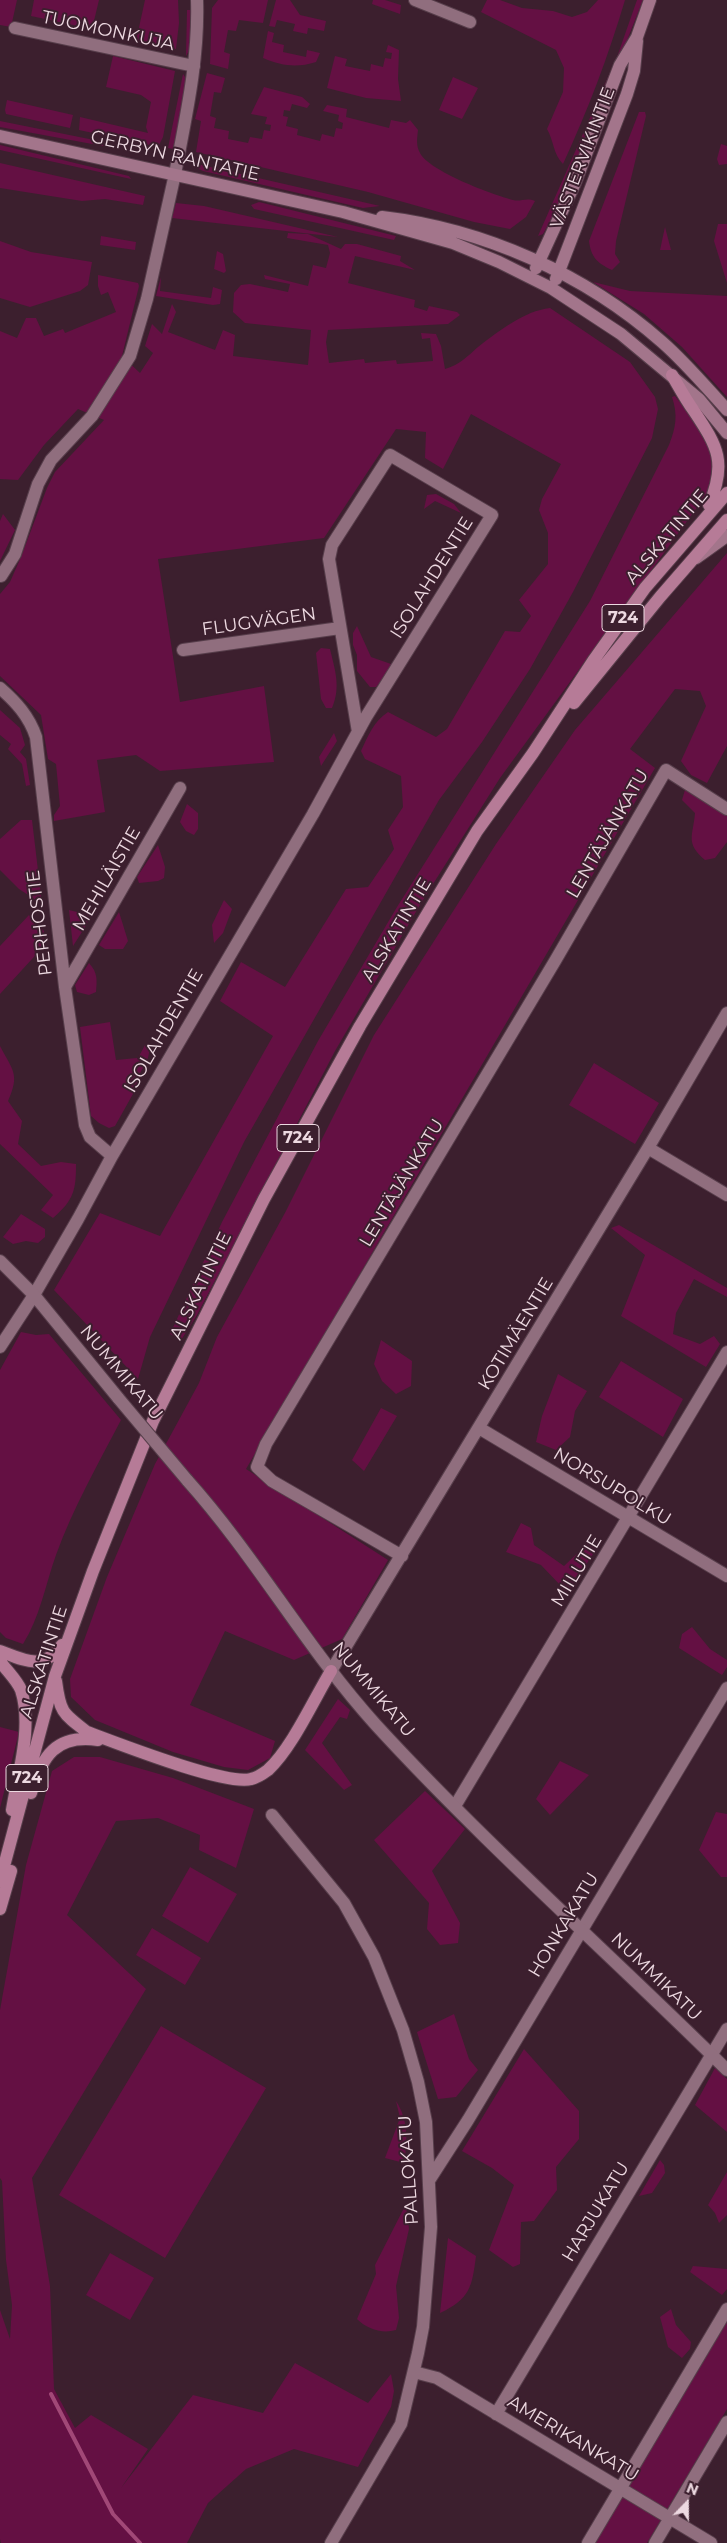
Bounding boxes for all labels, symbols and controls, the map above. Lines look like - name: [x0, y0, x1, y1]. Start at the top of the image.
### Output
- street label: TUOMONKUJA: [40, 6, 176, 56]
- street label: VÄSTERVIKINTIE: [546, 84, 620, 232]
- street label: GERBYN RANTATIE: [88, 126, 262, 186]
- street label: ALSKATINTIE: [621, 485, 713, 589]
- street label: ISOLAHDENTIE: [386, 513, 478, 643]
- street label: FLUGVÄGEN: [200, 603, 318, 641]
- road number: 724: [602, 604, 644, 632]
- street label: LENTÄJÄNKATU: [562, 766, 654, 902]
- street label: MEHILÄISTIE: [68, 823, 146, 935]
- street label: PERHOSTIE: [23, 869, 57, 977]
- street label: ALSKATINTIE: [358, 874, 436, 986]
- street label: ISOLAHDENTIE: [120, 965, 208, 1097]
- street label: LENTÄJÄNKATU: [355, 1115, 449, 1251]
- road number: 724: [277, 1124, 319, 1152]
- street label: ALSKATINTIE: [166, 1229, 236, 1343]
- street label: KOTIMÄENTIE: [474, 1274, 558, 1394]
- street label: NUMMIKATU: [75, 1321, 167, 1425]
- street label: NORSUPOLKU: [549, 1443, 675, 1531]
- street label: MIILUTIE: [547, 1531, 607, 1611]
- street label: ALSKATINTIE: [16, 1603, 72, 1721]
- street label: NUMMIKATU: [327, 1638, 419, 1742]
- road number: 724: [6, 1765, 48, 1792]
- street label: HONKAKATU: [524, 1869, 604, 1981]
- street label: NUMMIKATU: [606, 1928, 706, 2026]
- street label: PALLOKATU: [394, 2114, 424, 2226]
- street label: HARJUKATU: [558, 2158, 634, 2266]
- street label: AMERIKANKATU: [503, 2391, 643, 2487]
- north arrow: [662, 2478, 712, 2528]
- text: N: [684, 2479, 701, 2500]

